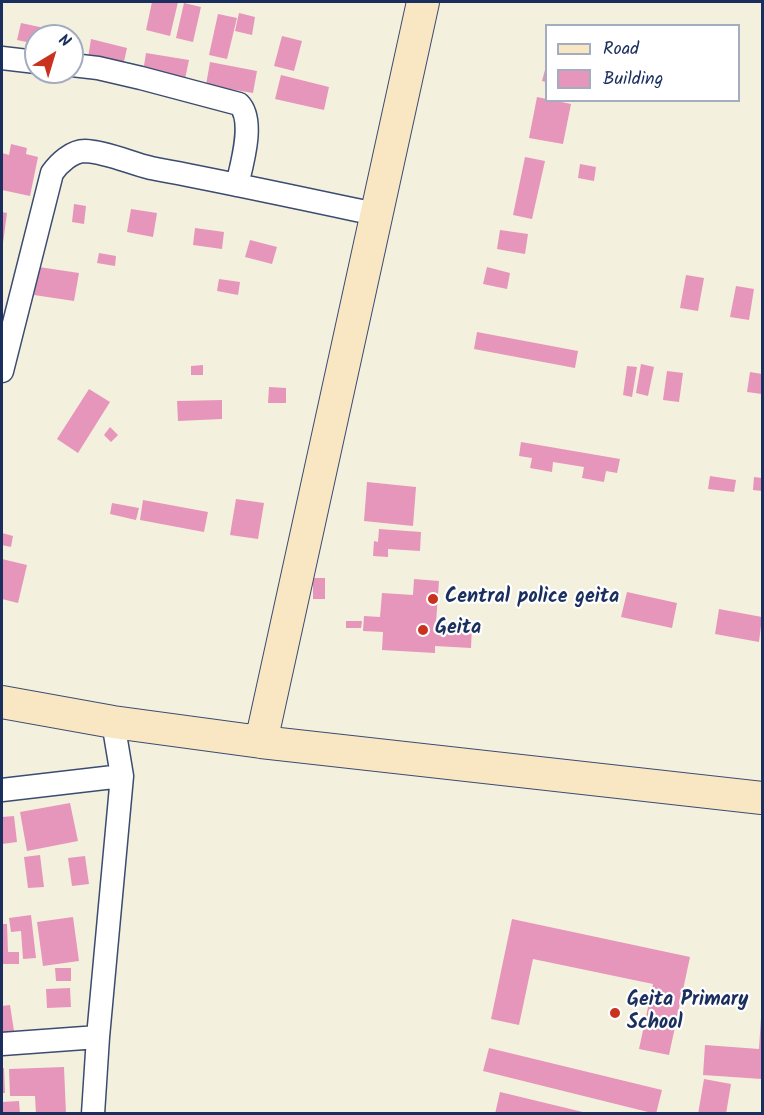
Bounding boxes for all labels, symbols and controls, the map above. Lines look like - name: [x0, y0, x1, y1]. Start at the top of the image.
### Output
- north arrow: [24, 24, 84, 84]
- legend: [545, 24, 740, 102]
- text: N: [52, 28, 76, 54]
- text: Road: [603, 35, 639, 64]
- text: Building: [603, 65, 663, 94]
- place label: Central police geita: [445, 587, 619, 611]
- marker: Central police geita: [426, 592, 440, 606]
- place label: Geita: [435, 618, 481, 642]
- marker: Geita: [416, 623, 430, 637]
- place label: Geita Primary School: [627, 990, 748, 1037]
- marker: Geita Primary School: [608, 1006, 622, 1020]

